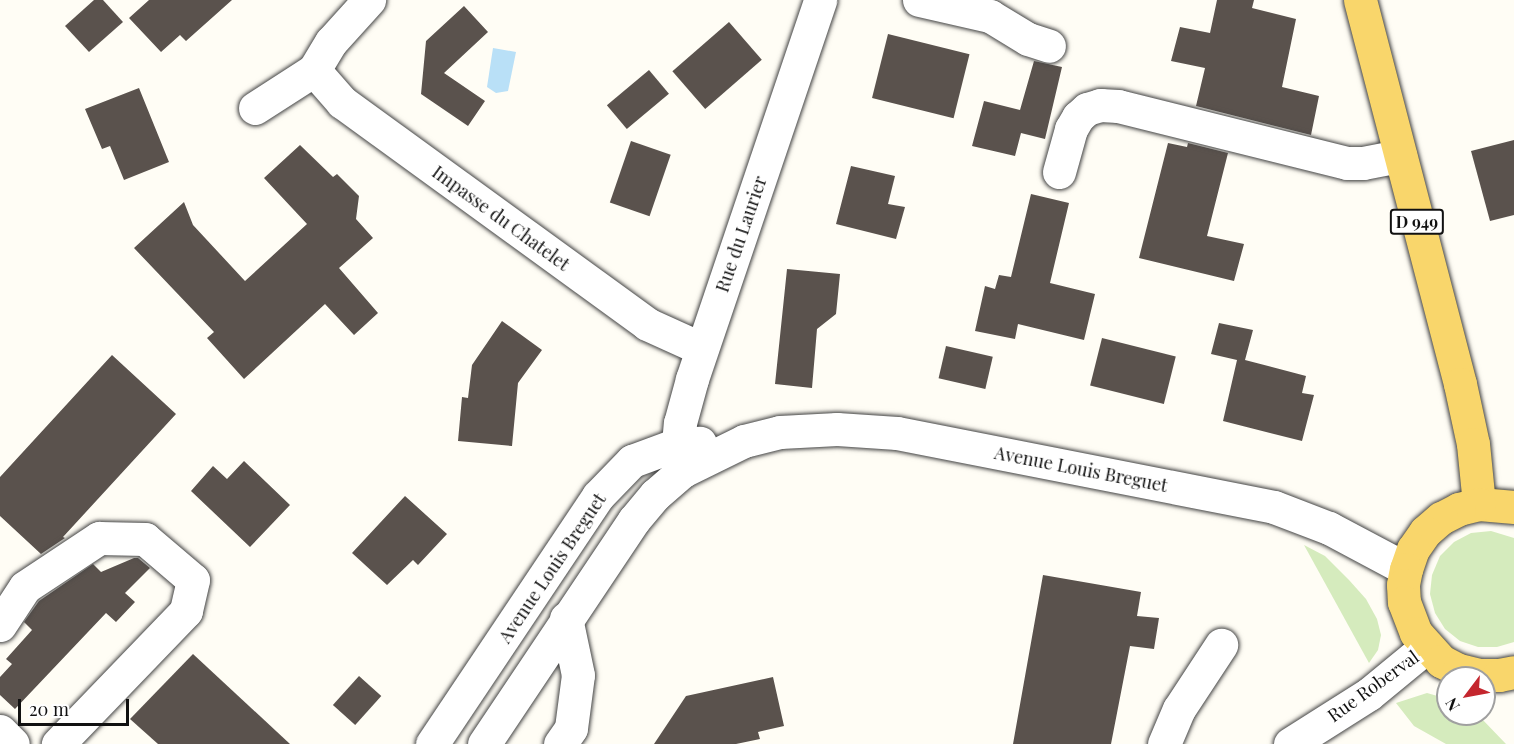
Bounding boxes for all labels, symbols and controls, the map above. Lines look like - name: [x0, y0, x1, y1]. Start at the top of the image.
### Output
- street label: Impasse du Chatelet: [428, 161, 574, 275]
- street label: Rue du Laurier: [711, 173, 771, 295]
- road number: D 949: [1388, 209, 1446, 235]
- street label: Avenue Louis Breguet: [993, 442, 1169, 496]
- street label: Avenue Louis Breguet: [494, 489, 610, 647]
- street label: Rue Roberval: [1323, 646, 1423, 726]
- north arrow: [1436, 666, 1496, 726]
- scale bar: [21, 687, 132, 725]
- text: N: [1440, 694, 1464, 715]
- text: 20 m: [29, 697, 69, 721]

